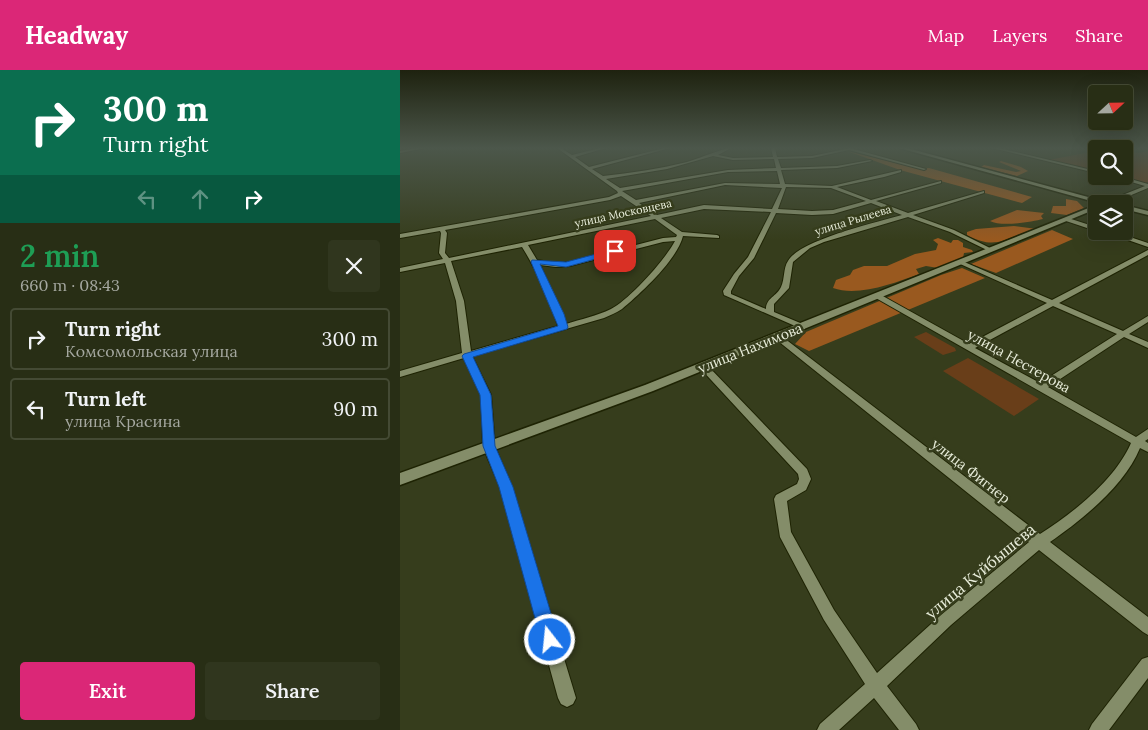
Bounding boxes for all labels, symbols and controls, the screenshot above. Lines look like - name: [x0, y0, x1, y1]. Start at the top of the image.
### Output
- text: Headway: [25, 20, 128, 51]
- text: Map: [928, 24, 964, 47]
- text: Layers: [992, 24, 1047, 47]
- text: Share: [1075, 24, 1123, 47]
- north arrow: [1088, 85, 1132, 130]
- map controls: [1088, 85, 1133, 240]
- text: 300 m: [103, 86, 209, 131]
- icon: right: [20, 90, 85, 155]
- text: Turn right: [103, 130, 208, 158]
- button: search: [1088, 140, 1133, 185]
- icon: left: [133, 185, 161, 213]
- icon: ahead: [186, 185, 214, 213]
- icon: right: [239, 185, 267, 213]
- button: layers: [1088, 195, 1133, 240]
- street label: улица Московцева: [573, 196, 673, 230]
- street label: улица Рылеева: [813, 202, 893, 238]
- pin: [594, 230, 636, 272]
- text: 2 min: [20, 237, 99, 275]
- icon: arrive: [601, 237, 629, 265]
- button: close: [328, 240, 380, 292]
- text: 660 m · 08:43: [20, 275, 120, 295]
- text: Turn right: [65, 317, 161, 341]
- street label: улица Нахимова: [695, 319, 805, 377]
- icon: right: [22, 325, 50, 353]
- street label: улица Нестерова: [964, 325, 1074, 397]
- text: 300 m: [322, 327, 378, 351]
- text: Комсомольская улица: [65, 341, 238, 361]
- text: Turn left: [65, 387, 146, 411]
- icon: left: [22, 395, 50, 423]
- text: 90 m: [333, 397, 378, 421]
- text: улица Красина: [65, 411, 181, 431]
- street label: улица Фигнер: [928, 435, 1014, 507]
- street label: улица Куйбышева: [921, 519, 1039, 623]
- position arrow: [523, 613, 575, 665]
- button: Exit: [20, 662, 195, 720]
- button: Share: [205, 662, 380, 720]

